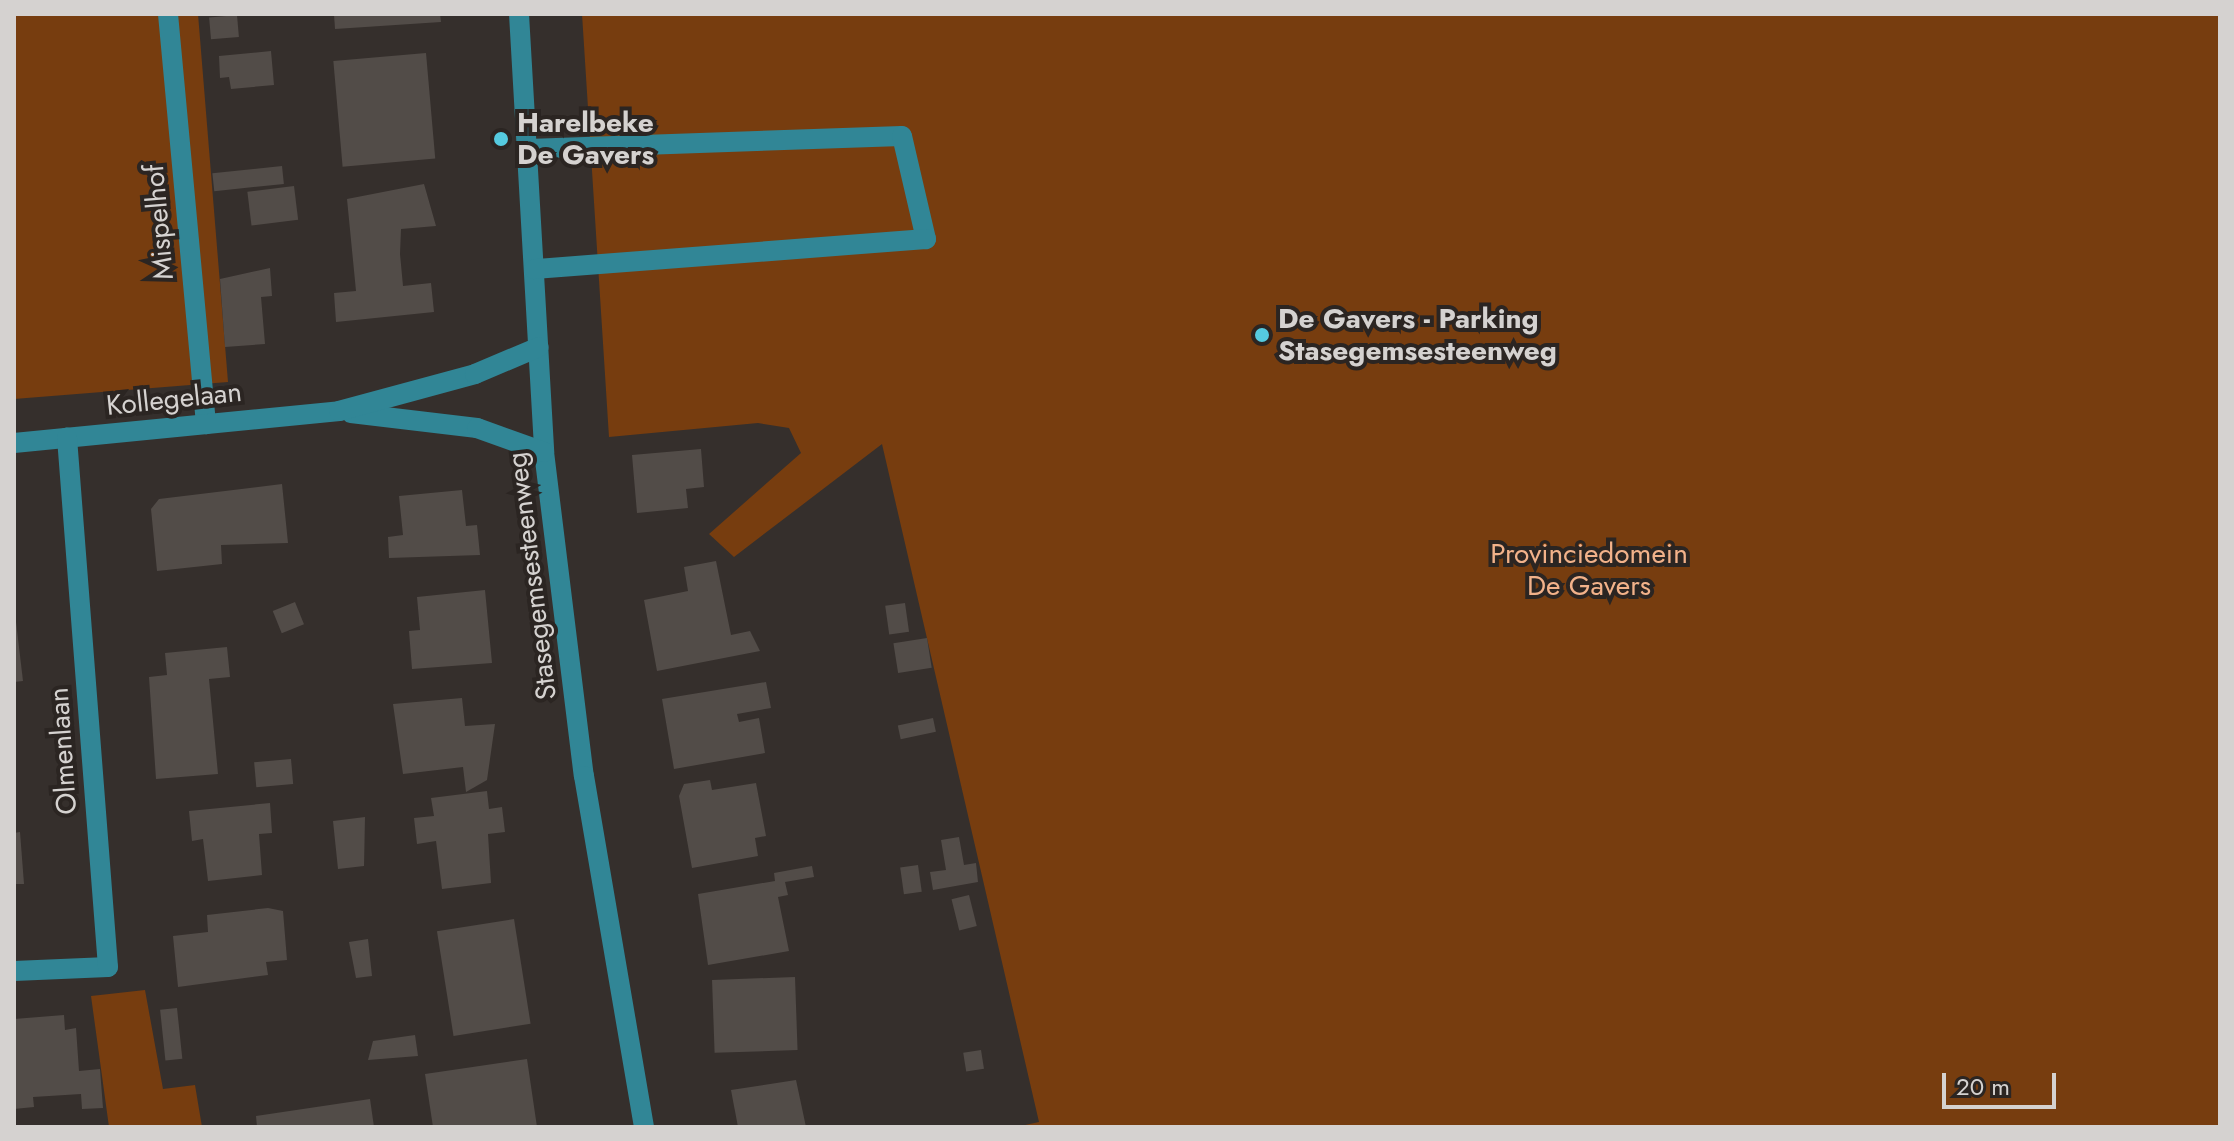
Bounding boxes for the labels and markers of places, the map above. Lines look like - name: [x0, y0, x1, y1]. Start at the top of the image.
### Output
- place label: Harelbeke De Gavers: [517, 106, 654, 172]
- marker: Harelbeke De Gavers: [492, 130, 510, 148]
- place label: De Gavers - Parking Stasegemsesteenweg: [1278, 302, 1557, 368]
- marker: De Gavers - Parking Stasegemsesteenweg: [1253, 326, 1271, 344]

